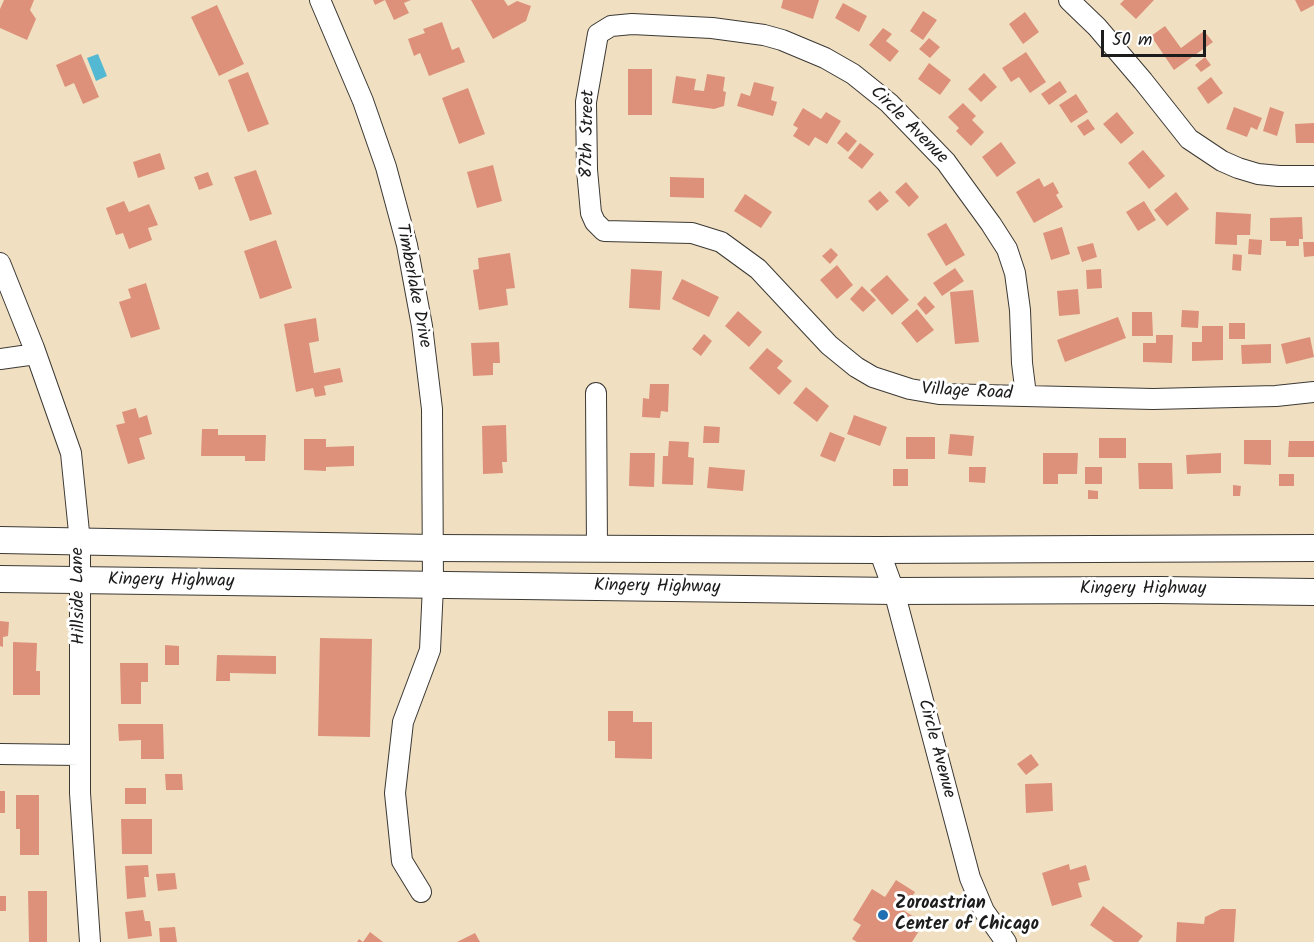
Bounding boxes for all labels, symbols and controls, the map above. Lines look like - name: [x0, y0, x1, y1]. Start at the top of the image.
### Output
- scale bar: [1104, 18, 1209, 56]
- text: 50 m: [1112, 26, 1152, 55]
- street label: Circle Avenue: [864, 82, 952, 170]
- street label: 87th Street: [577, 90, 601, 178]
- street label: Timberlake Drive: [389, 222, 435, 350]
- street label: Village Road: [921, 380, 1013, 406]
- street label: Hillside Lane: [68, 547, 92, 645]
- street label: Kingery Highway: [108, 570, 234, 594]
- street label: Kingery Highway: [594, 576, 720, 600]
- street label: Kingery Highway: [1080, 579, 1206, 601]
- street label: Circle Avenue: [911, 697, 959, 801]
- place label: Zoroastrian Center of Chicago: [895, 894, 1039, 936]
- marker: Zoroastrian Center of Chicago: [876, 908, 890, 922]

